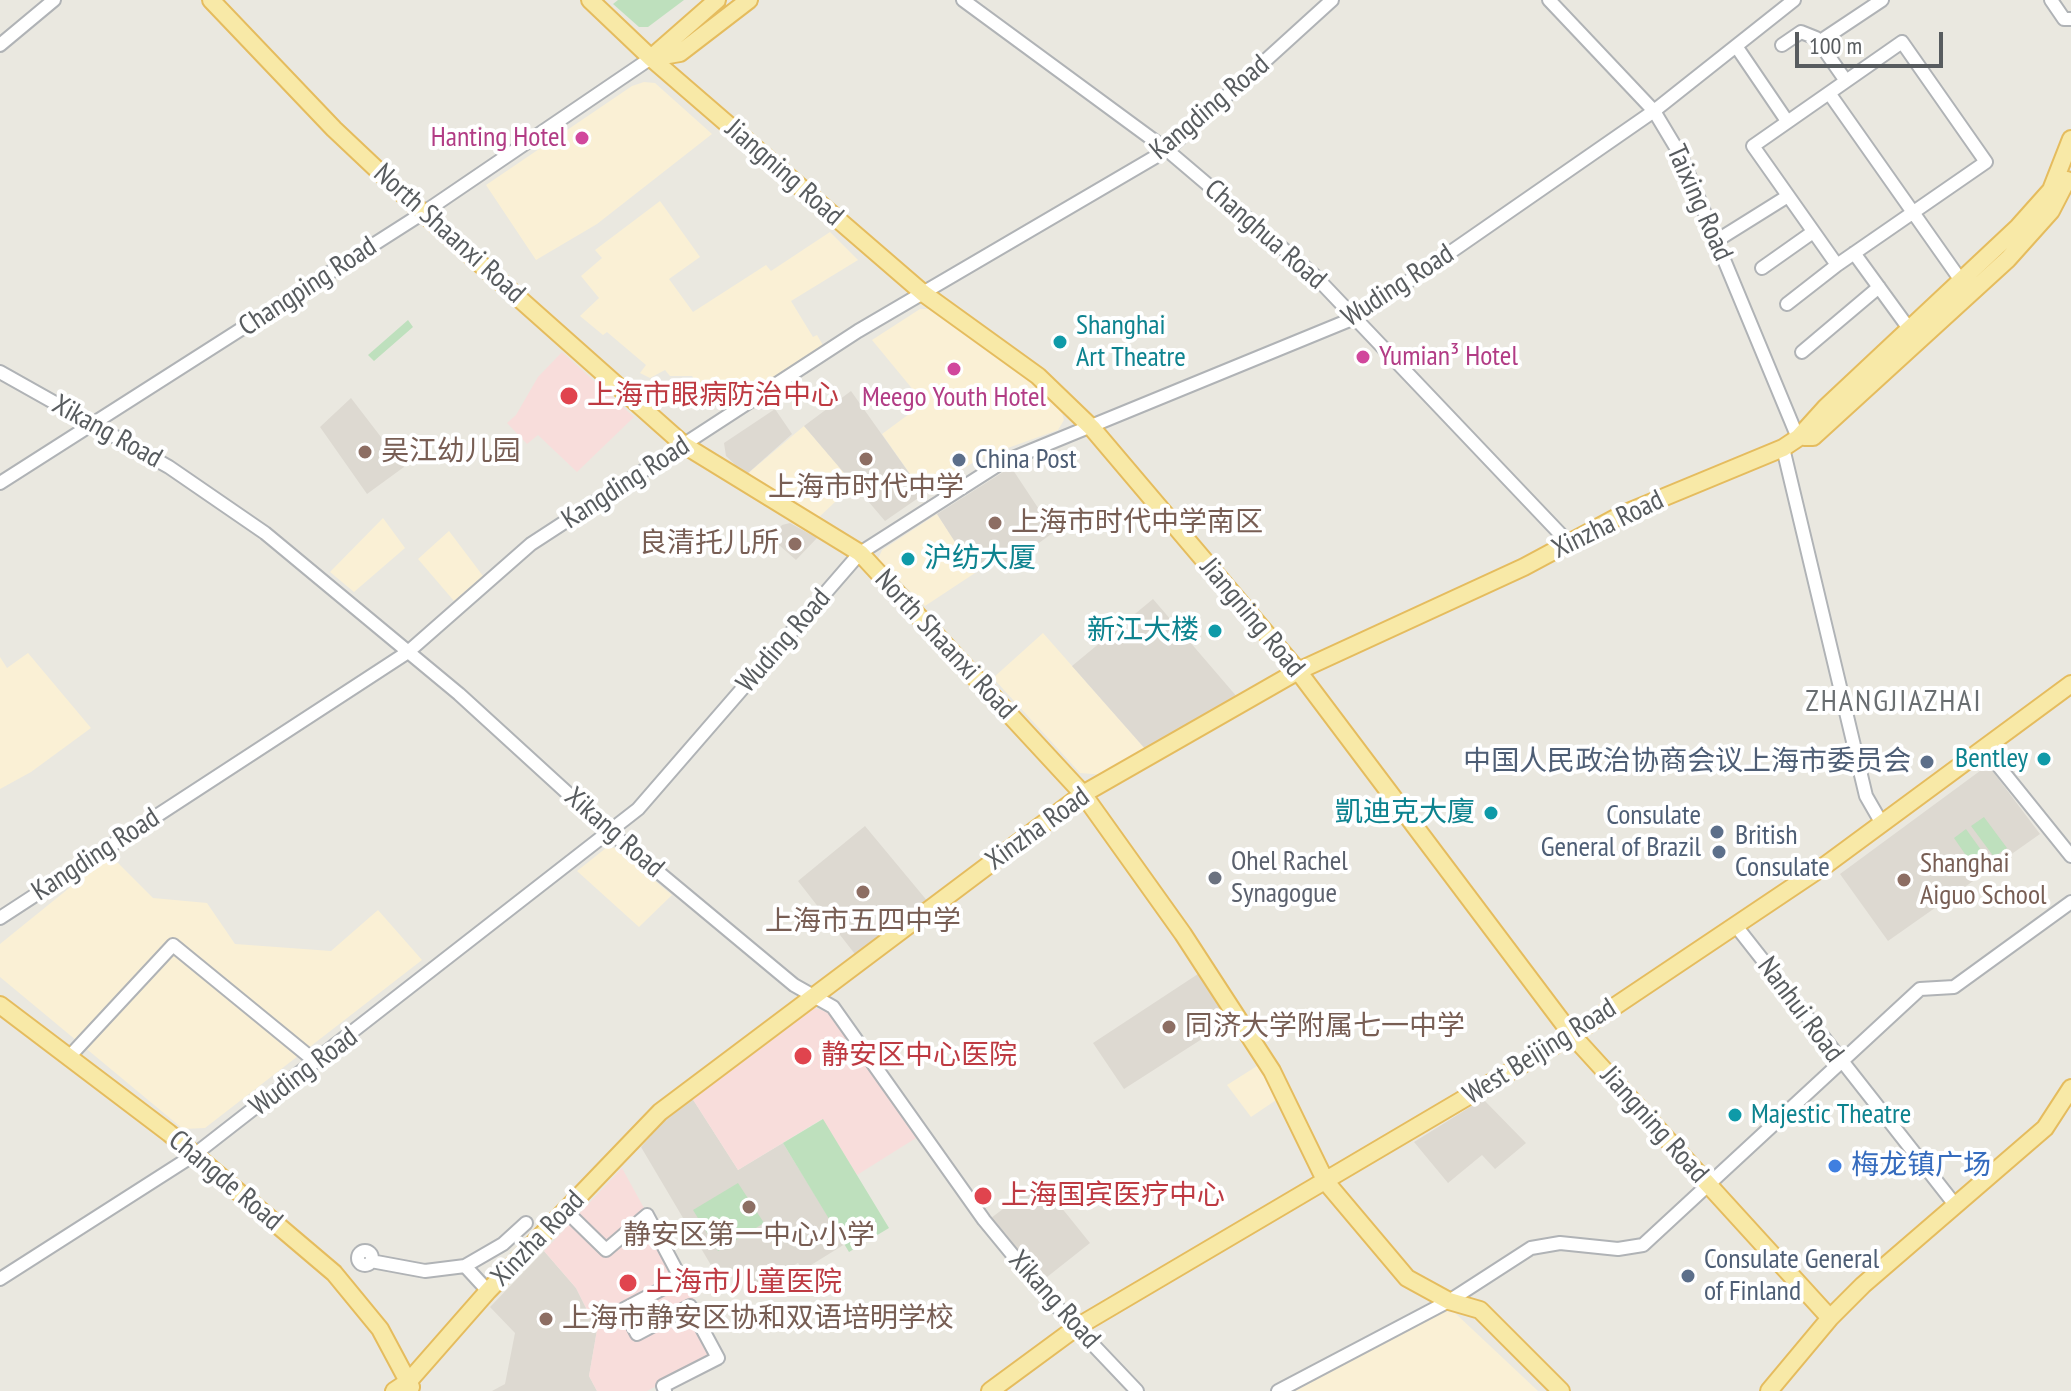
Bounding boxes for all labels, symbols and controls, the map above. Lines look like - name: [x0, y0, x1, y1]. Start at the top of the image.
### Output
- scale bar: [1799, 16, 1947, 66]
- text: 100 m: [1809, 30, 1862, 61]
- street label: Kangding Road: [1144, 48, 1276, 168]
- street label: Jiangning Road: [718, 113, 850, 233]
- place label: Hanting Hotel: [431, 121, 566, 155]
- marker: Hanting Hotel: [573, 129, 591, 147]
- street label: Taixing Road: [1659, 140, 1739, 266]
- street label: North Shaanxi Road: [367, 157, 531, 311]
- street label: Changhua Road: [1197, 173, 1333, 297]
- street label: Changping Road: [233, 230, 383, 344]
- street label: Wuding Road: [1336, 238, 1460, 334]
- place label: Shanghai Art Theatre: [1076, 309, 1186, 375]
- marker: Shanghai Art Theatre: [1051, 333, 1069, 351]
- place label: Yumian³ Hotel: [1379, 340, 1518, 374]
- marker: Yumian³ Hotel: [1354, 348, 1372, 366]
- marker: Meego Youth Hotel: [945, 360, 963, 378]
- place label: 上海市眼病防治中心: [587, 379, 839, 413]
- place label: Meego Youth Hotel: [862, 381, 1046, 415]
- marker: 上海市眼病防治中心: [558, 385, 580, 407]
- street label: Xikang Road: [46, 388, 168, 476]
- street label: Kangding Road: [556, 429, 696, 537]
- place label: 吴江幼儿园: [381, 435, 521, 469]
- marker: 吴江幼儿园: [356, 443, 374, 461]
- place label: China Post: [975, 443, 1077, 477]
- marker: 上海市时代中学: [857, 450, 875, 468]
- marker: China Post: [950, 451, 968, 469]
- place label: 上海市时代中学: [768, 471, 964, 505]
- street label: Xinzha Road: [1547, 484, 1669, 566]
- place label: 上海市时代中学南区: [1011, 506, 1263, 540]
- marker: 上海市时代中学南区: [986, 514, 1004, 532]
- place label: 良清托儿所: [639, 527, 779, 561]
- marker: 良清托儿所: [786, 535, 804, 553]
- place label: 沪纺大厦: [924, 542, 1036, 576]
- marker: 沪纺大厦: [899, 550, 917, 568]
- street label: Jiangning Road: [1193, 552, 1311, 684]
- street label: North Shaanxi Road: [867, 563, 1023, 727]
- street label: Wuding Road: [730, 582, 838, 700]
- place label: 新江大楼: [1087, 614, 1199, 648]
- marker: 新江大楼: [1206, 622, 1224, 640]
- district label: ZHANGJIAZHAI: [1806, 684, 1982, 720]
- place label: Bentley: [1955, 742, 2028, 776]
- place label: 中国人民政治协商会议上海市委员会: [1463, 745, 1911, 779]
- marker: Bentley: [2035, 750, 2053, 768]
- marker: 中国人民政治协商会议上海市委员会: [1918, 753, 1936, 771]
- street label: Xinzha Road: [980, 780, 1096, 878]
- street label: Xikang Road: [558, 781, 670, 885]
- place label: 凱迪克大廈: [1335, 796, 1475, 830]
- place label: Consulate General of Brazil: [1541, 799, 1701, 865]
- street label: Kangding Road: [26, 801, 166, 909]
- marker: 凱迪克大廈: [1482, 804, 1500, 822]
- place label: British Consulate: [1735, 819, 1830, 885]
- marker: Consulate General of Brazil: [1708, 823, 1726, 841]
- marker: British Consulate: [1710, 843, 1728, 861]
- place label: Ohel Rachel Synagogue: [1231, 845, 1348, 911]
- place label: Shanghai Aiguo School: [1920, 847, 2047, 913]
- marker: Ohel Rachel Synagogue: [1206, 869, 1224, 887]
- marker: Shanghai Aiguo School: [1895, 871, 1913, 889]
- marker: 上海市五四中学: [854, 883, 872, 901]
- place label: 上海市五四中学: [765, 905, 961, 939]
- street label: Nanhui Road: [1750, 951, 1850, 1069]
- street label: West Beijing Road: [1458, 992, 1622, 1112]
- place label: 同济大学附属七一中学: [1185, 1010, 1465, 1044]
- marker: 同济大学附属七一中学: [1160, 1018, 1178, 1036]
- street label: Wuding Road: [243, 1021, 365, 1123]
- place label: 静安区中心医院: [821, 1039, 1017, 1073]
- marker: 静安区中心医院: [792, 1045, 814, 1067]
- street label: Jiangning Road: [1593, 1060, 1715, 1190]
- place label: Majestic Theatre: [1751, 1098, 1911, 1132]
- marker: Majestic Theatre: [1726, 1106, 1744, 1124]
- street label: Changde Road: [161, 1124, 289, 1238]
- place label: 梅龙镇广场: [1851, 1149, 1991, 1183]
- marker: 梅龙镇广场: [1826, 1157, 1844, 1175]
- place label: 上海国宾医疗中心: [1001, 1179, 1225, 1213]
- street label: Xinzha Road: [484, 1184, 592, 1294]
- marker: 上海国宾医疗中心: [972, 1185, 994, 1207]
- marker: 静安区第一中心小学: [740, 1198, 758, 1216]
- place label: 静安区第一中心小学: [623, 1219, 875, 1253]
- place label: Consulate General of Finland: [1704, 1243, 1879, 1309]
- street label: Xikang Road: [1001, 1244, 1107, 1356]
- place label: 上海市儿童医院: [646, 1266, 842, 1300]
- marker: Consulate General of Finland: [1679, 1267, 1697, 1285]
- marker: 上海市儿童医院: [617, 1272, 639, 1294]
- place label: 上海市静安区协和双语培明学校: [562, 1302, 954, 1336]
- marker: 上海市静安区协和双语培明学校: [537, 1310, 555, 1328]

